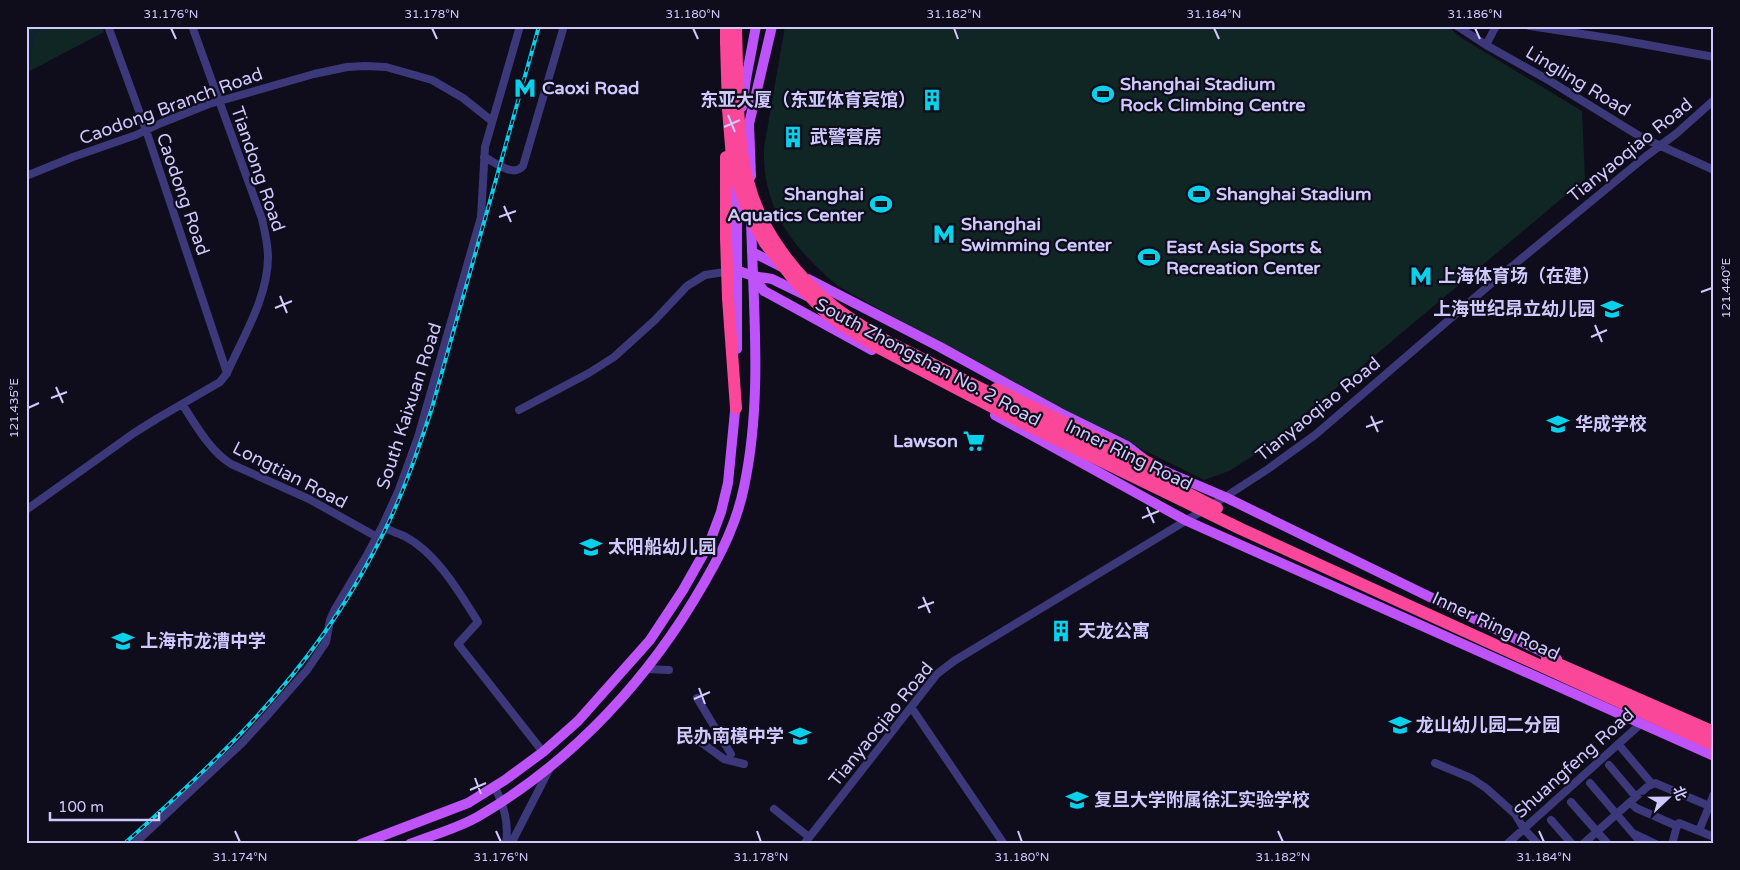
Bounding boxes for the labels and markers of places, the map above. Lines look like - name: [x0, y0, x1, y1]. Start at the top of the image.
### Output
- place label: Shanghai Stadium Rock Climbing Centre: [1120, 73, 1306, 116]
- metro station icon: Caoxi Road: [512, 75, 538, 101]
- place label: Caoxi Road: [542, 77, 639, 99]
- sports icon: Shanghai Stadium Rock Climbing Centre: [1090, 81, 1116, 107]
- building icon: 东亚大厦（东亚体育宾馆）: [919, 87, 945, 113]
- place label: 东亚大厦（东亚体育宾馆）: [700, 89, 916, 111]
- building icon: 武警营房: [780, 124, 806, 150]
- place label: 武警营房: [810, 126, 882, 148]
- sports icon: Shanghai Stadium: [1186, 181, 1212, 207]
- place label: Shanghai Aquatics Center: [727, 183, 865, 226]
- place label: Shanghai Stadium: [1216, 183, 1372, 205]
- sports icon: Shanghai Aquatics Center: [868, 191, 894, 217]
- place label: Shanghai Swimming Center: [961, 213, 1113, 256]
- metro station icon: Shanghai Swimming Center: [931, 221, 957, 247]
- place label: East Asia Sports & Recreation Center: [1166, 236, 1322, 279]
- sports icon: East Asia Sports & Recreation Center: [1136, 244, 1162, 270]
- metro station icon: 上海体育场（在建）: [1408, 263, 1434, 289]
- place label: 上海体育场（在建）: [1438, 265, 1600, 287]
- school or university icon: 上海世纪昂立幼儿园: [1599, 296, 1625, 322]
- place label: 上海世纪昂立幼儿园: [1433, 298, 1595, 320]
- school or university icon: 华成学校: [1545, 411, 1571, 437]
- place label: 华成学校: [1575, 413, 1647, 435]
- supermarket icon: Lawson: [961, 428, 987, 454]
- place label: Lawson: [893, 430, 958, 452]
- school or university icon: 太阳船幼儿园: [578, 534, 604, 560]
- place label: 太阳船幼儿园: [608, 536, 716, 558]
- building icon: 天龙公寓: [1048, 618, 1074, 644]
- place label: 天龙公寓: [1078, 620, 1150, 642]
- school or university icon: 上海市龙漕中学: [110, 628, 136, 654]
- place label: 上海市龙漕中学: [140, 630, 266, 652]
- school or university icon: 龙山幼儿园二分园: [1387, 712, 1413, 738]
- place label: 龙山幼儿园二分园: [1416, 714, 1560, 736]
- school or university icon: 民办南模中学: [787, 723, 813, 749]
- place label: 民办南模中学: [676, 725, 784, 747]
- school or university icon: 复旦大学附属徐汇实验学校: [1064, 787, 1090, 813]
- place label: 复旦大学附属徐汇实验学校: [1094, 789, 1310, 811]

